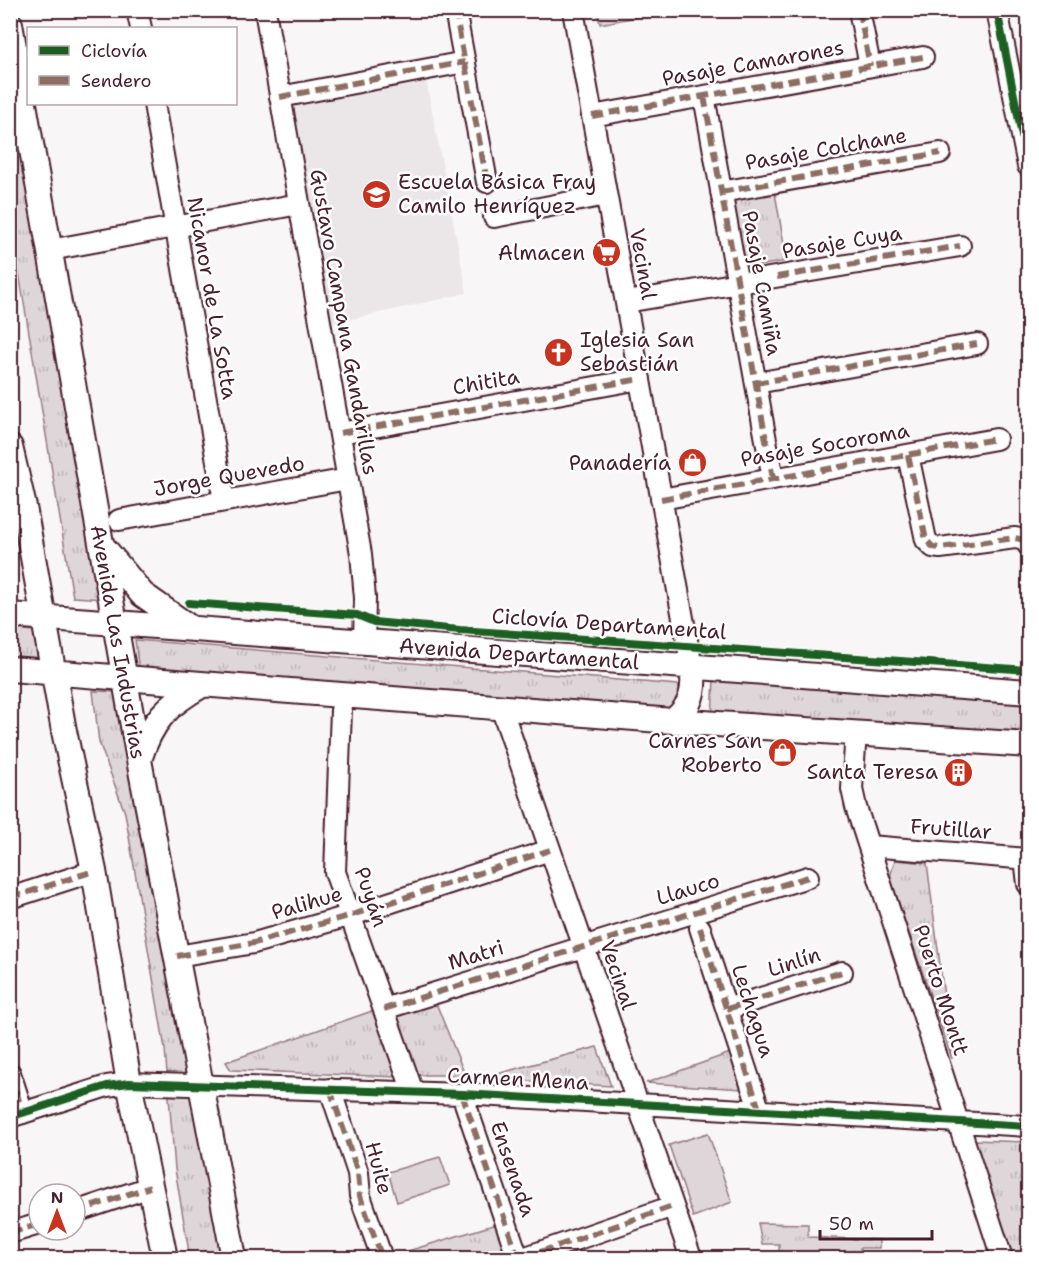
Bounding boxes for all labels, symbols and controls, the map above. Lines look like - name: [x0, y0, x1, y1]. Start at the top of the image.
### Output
- legend: [27, 27, 237, 105]
- street label: Pasaje Camarones: [660, 33, 846, 93]
- text: Ciclovía: [81, 39, 147, 63]
- text: Sendero: [81, 69, 151, 93]
- street label: Pasaje Colchane: [743, 121, 909, 177]
- street label: Gustavo Campana Gandarillas: [303, 167, 385, 477]
- place label: Escuela Básica Fray Camilo Henríquez: [398, 168, 596, 220]
- school or university icon: Escuela Básica Fray Camilo Henríquez: [361, 178, 393, 210]
- street label: Nicanor de La Sotta: [180, 195, 244, 401]
- street label: Pasaje Camiña: [735, 208, 789, 358]
- street label: Pasaje Cuya: [780, 219, 904, 265]
- street label: Vecinal: [623, 226, 663, 303]
- supermarket icon: Almacen: [590, 237, 622, 269]
- place label: Almacen: [498, 239, 585, 267]
- place label: Iglesia San Sebastián: [580, 326, 694, 378]
- church icon: Iglesia San Sebastián: [543, 336, 575, 368]
- street label: Chitita: [450, 362, 522, 402]
- street label: Pasaje Socoroma: [738, 416, 912, 474]
- shop icon: Panadería: [676, 447, 708, 479]
- street label: Jorge Quevedo: [151, 449, 307, 503]
- place label: Panadería: [569, 449, 671, 477]
- street label: Avenida Las Industrias: [84, 523, 152, 761]
- street label: Ciclovía Departamental: [491, 602, 728, 646]
- street label: Avenida Departamental: [398, 632, 641, 676]
- place label: Carnes San Roberto: [648, 727, 762, 779]
- shop icon: Carnes San Roberto: [767, 737, 799, 769]
- building icon: Santa Teresa: [943, 756, 975, 788]
- place label: Santa Teresa: [807, 758, 938, 786]
- street label: Frutillar: [909, 812, 993, 846]
- street label: Puyán: [348, 863, 394, 931]
- street label: Llauco: [653, 866, 723, 912]
- street label: Palihue: [268, 880, 346, 926]
- street label: Puerto Montt: [907, 921, 975, 1059]
- street label: Matri: [445, 933, 507, 977]
- street label: Vecinal: [593, 936, 643, 1014]
- street label: Linlín: [764, 940, 824, 984]
- street label: Lechagua: [725, 961, 781, 1061]
- street label: Carmen Mena: [446, 1061, 590, 1097]
- street label: Ensenada: [484, 1118, 542, 1220]
- street label: Huite: [359, 1139, 399, 1197]
- north arrow: [27, 1182, 87, 1242]
- text: N: [51, 1187, 63, 1208]
- scale bar: [820, 1203, 932, 1241]
- text: 50 m: [829, 1212, 874, 1236]

